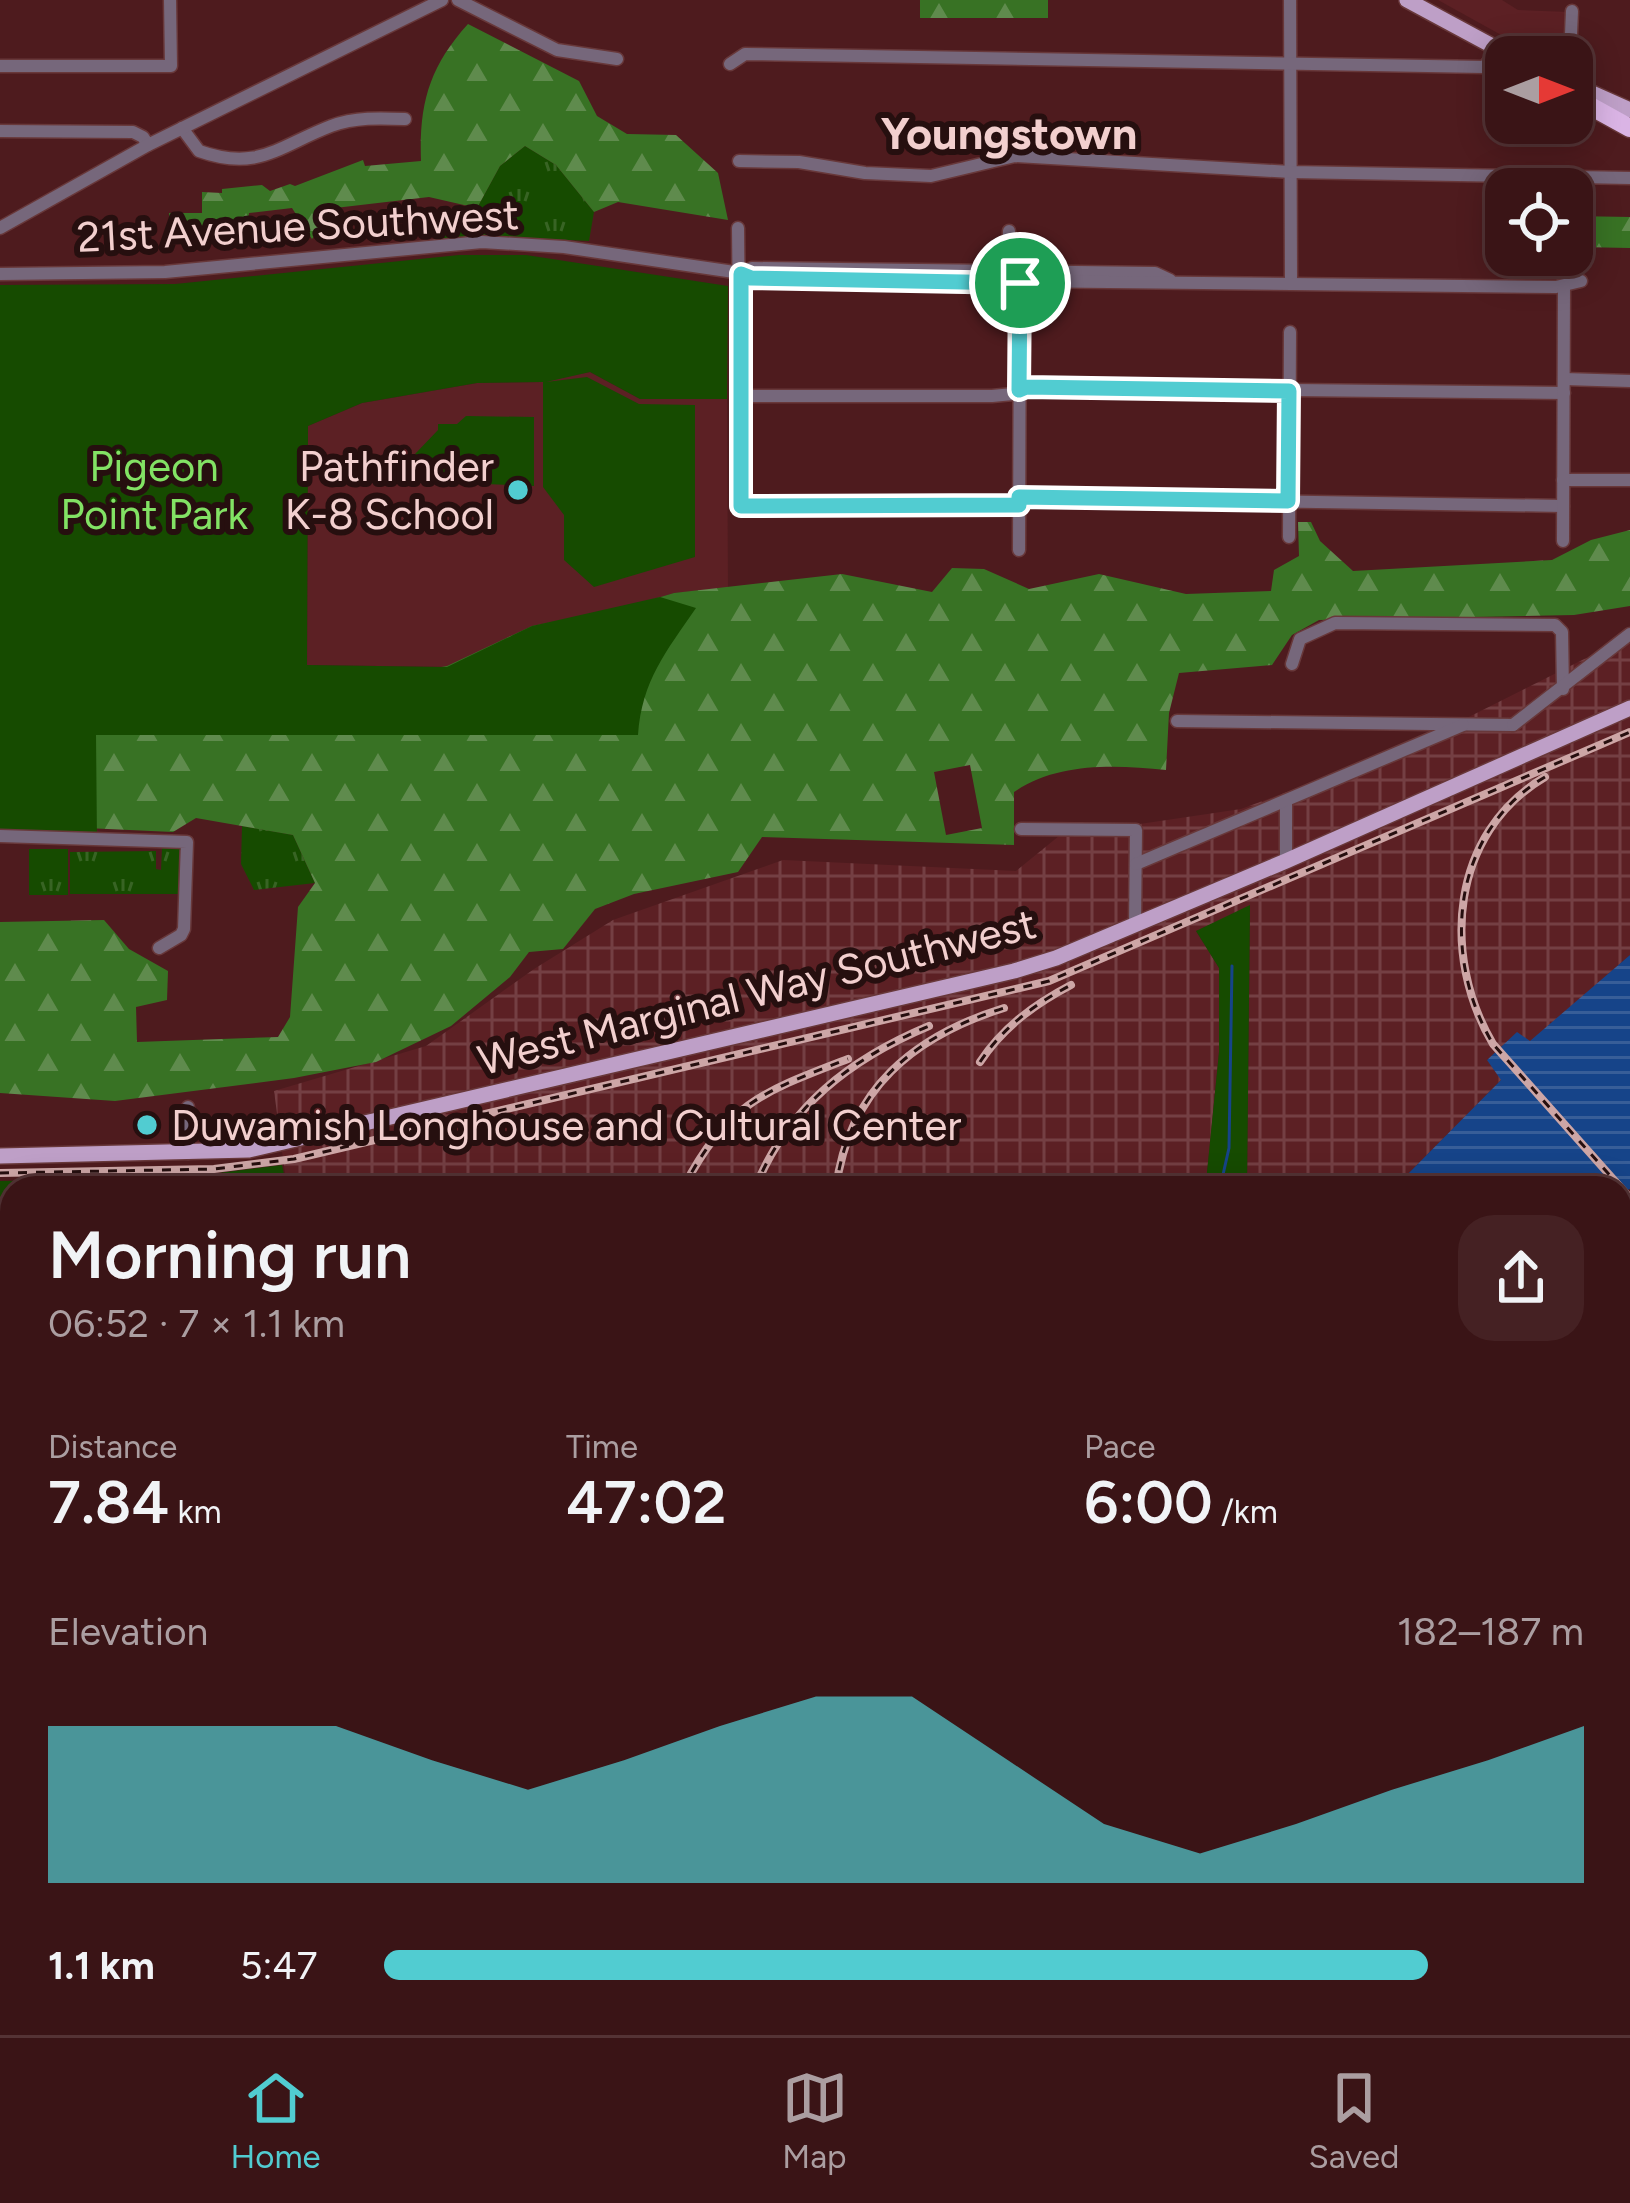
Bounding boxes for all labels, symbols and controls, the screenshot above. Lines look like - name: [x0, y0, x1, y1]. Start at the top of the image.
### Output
- north arrow: [1485, 36, 1593, 144]
- map controls: [1485, 36, 1593, 276]
- district label: Youngstown: [881, 106, 1137, 160]
- button: locate: [1485, 168, 1593, 276]
- street label: 21st Avenue Southwest: [76, 189, 520, 263]
- pin: [969, 232, 1071, 334]
- icon: arrive: [987, 250, 1053, 316]
- park label: Pigeon Point Park: [60, 441, 248, 540]
- place label: Pathfinder K-8 School: [285, 441, 494, 540]
- marker: Pathfinder K-8 School: [505, 477, 531, 503]
- street label: West Marginal Way Southwest: [473, 898, 1041, 1086]
- place label: Duwamish Longhouse and Cultural Center: [171, 1100, 961, 1151]
- marker: Duwamish Longhouse and Cultural Center: [134, 1112, 160, 1138]
- text: Morning run: [48, 1215, 411, 1295]
- button: share: [1458, 1215, 1584, 1341]
- text: 06:52 · 7 × 1.1 km: [48, 1300, 345, 1347]
- text: Distance: [48, 1427, 177, 1466]
- text: Time: [566, 1427, 638, 1466]
- text: Pace: [1084, 1427, 1155, 1466]
- text: 7.84: [48, 1466, 169, 1538]
- text: 47:02: [566, 1466, 726, 1538]
- text: 6:00: [1084, 1466, 1213, 1538]
- text: km: [169, 1492, 222, 1531]
- text: /km: [1213, 1492, 1278, 1531]
- text: Elevation: [48, 1608, 208, 1655]
- text: 182–187 m: [1397, 1608, 1584, 1655]
- text: 1.1 km: [48, 1942, 155, 1989]
- text: 5:47: [240, 1942, 317, 1989]
- tab: Home: [230, 2065, 321, 2176]
- tab: Map: [782, 2065, 848, 2176]
- tab: Saved: [1308, 2065, 1399, 2176]

